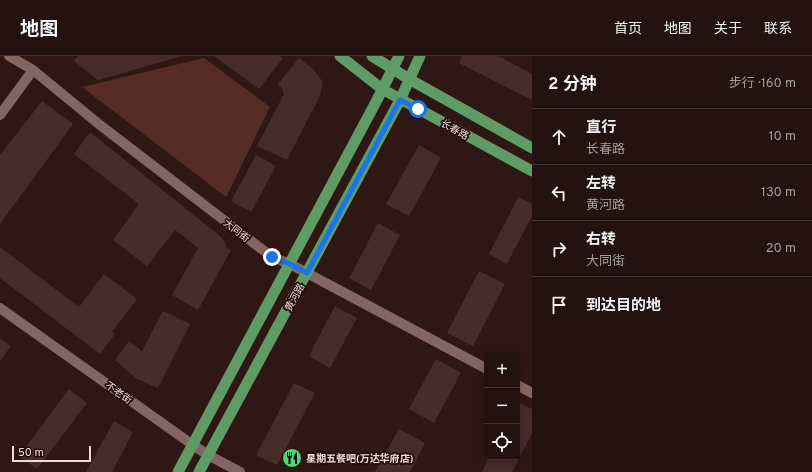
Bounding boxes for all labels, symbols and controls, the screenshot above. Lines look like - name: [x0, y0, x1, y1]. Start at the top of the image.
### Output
- text: 地图: [20, 18, 58, 42]
- text: 首页: [614, 21, 642, 38]
- text: 地图: [664, 21, 692, 38]
- text: 关于: [714, 21, 742, 38]
- text: 联系: [764, 21, 792, 38]
- text: 2 分钟: [548, 74, 597, 96]
- text: 步行 · 160 m: [729, 76, 796, 92]
- route start: [409, 100, 427, 118]
- street label: 长春路: [438, 117, 471, 143]
- text: 直行: [586, 119, 616, 138]
- icon: ahead: [548, 126, 570, 148]
- text: 10 m: [769, 129, 796, 145]
- text: 长春路: [586, 142, 625, 158]
- text: 左转: [586, 175, 616, 194]
- icon: left: [548, 182, 570, 204]
- text: 130 m: [761, 185, 796, 201]
- text: 黄河路: [586, 198, 625, 214]
- street label: 大同街: [220, 217, 252, 246]
- text: 右转: [586, 231, 616, 250]
- icon: right: [548, 238, 570, 260]
- text: 20 m: [766, 241, 796, 257]
- route end: [263, 248, 281, 266]
- text: 大同街: [586, 254, 625, 270]
- street label: 黄河路: [283, 281, 308, 314]
- icon: arrive: [548, 294, 570, 316]
- text: 到达目的地: [586, 297, 661, 316]
- map controls: [484, 352, 520, 460]
- button: +: [484, 352, 520, 388]
- street label: 不老街: [102, 379, 134, 407]
- button: −: [484, 388, 520, 424]
- button: locate: [484, 424, 520, 460]
- scale bar: [12, 444, 91, 463]
- text: 50 m: [18, 446, 44, 460]
- restaurant icon: 星期五餐吧(万达华府店): [281, 447, 303, 469]
- place label: 星期五餐吧(万达华府店): [306, 452, 413, 466]

